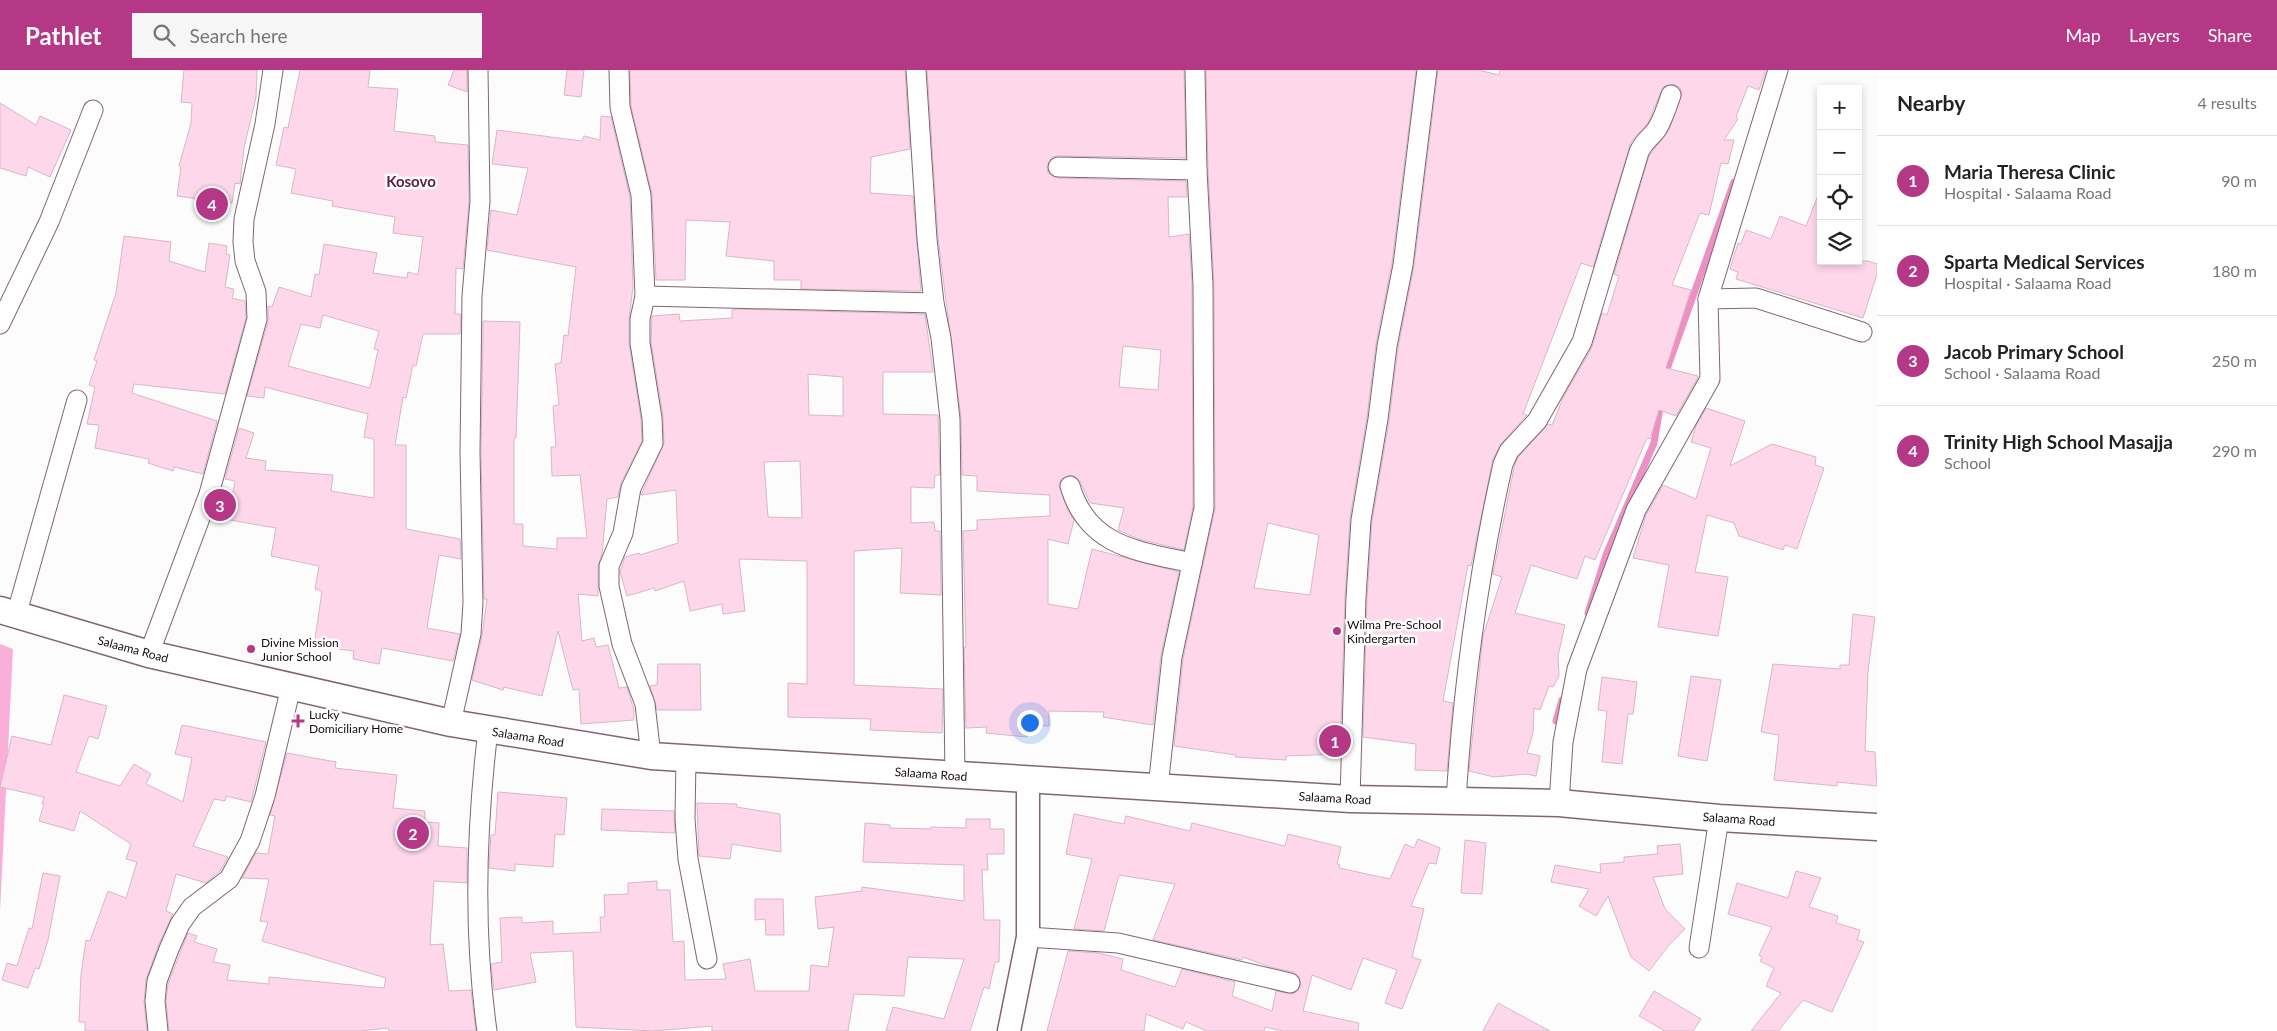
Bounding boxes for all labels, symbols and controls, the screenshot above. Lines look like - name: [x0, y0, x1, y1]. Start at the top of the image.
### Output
- search box: [132, 13, 482, 58]
- text: Pathlet: [25, 21, 102, 50]
- icon: search: [150, 21, 178, 49]
- text: Search here: [190, 24, 288, 47]
- text: Map: [2065, 24, 2101, 46]
- text: Layers: [2129, 24, 2180, 46]
- text: Share: [2208, 24, 2252, 46]
- map controls: [1817, 85, 1862, 265]
- button: +: [1817, 85, 1862, 130]
- text: Nearby: [1897, 90, 1965, 115]
- text: 4 results: [2197, 93, 2257, 112]
- button: −: [1817, 130, 1862, 175]
- text: Maria Theresa Clinic: [1944, 160, 2115, 183]
- text: 1: [1908, 171, 1918, 190]
- text: 90 m: [2221, 171, 2257, 190]
- district label: Kosovo: [386, 172, 436, 190]
- button: locate: [1817, 175, 1862, 220]
- text: Hospital · Salaama Road: [1944, 183, 2112, 202]
- pin: 4: [196, 185, 228, 223]
- button: layers: [1817, 220, 1862, 265]
- text: Sparta Medical Services: [1944, 250, 2145, 273]
- text: 2: [1908, 261, 1918, 280]
- text: 180 m: [2212, 261, 2257, 280]
- text: Hospital · Salaama Road: [1944, 273, 2112, 292]
- text: Jacob Primary School: [1944, 340, 2124, 363]
- text: 3: [1908, 351, 1918, 370]
- text: 250 m: [2212, 351, 2257, 370]
- text: School · Salaama Road: [1944, 363, 2100, 382]
- text: Trinity High School Masajja: [1944, 430, 2173, 453]
- text: 4: [1908, 441, 1918, 460]
- text: 290 m: [2212, 441, 2257, 460]
- text: School: [1944, 453, 1991, 472]
- pin: 3: [204, 486, 236, 524]
- place label: Wilma Pre-School Kindergarten: [1347, 617, 1441, 646]
- marker: Wilma Pre-School Kindergarten: [1331, 625, 1343, 637]
- street label: Salaama Road: [96, 632, 170, 666]
- place label: Divine Mission Junior School: [261, 635, 339, 664]
- marker: Divine Mission Junior School: [245, 643, 257, 655]
- place label: Lucky Domiciliary Home: [309, 707, 403, 736]
- your location: [1017, 710, 1043, 736]
- marker: Lucky Domiciliary Home: [291, 714, 305, 728]
- pin: 1: [1319, 722, 1351, 760]
- street label: Salaama Road: [491, 724, 565, 750]
- street label: Salaama Road: [894, 764, 968, 784]
- street label: Salaama Road: [1298, 789, 1372, 807]
- street label: Salaama Road: [1702, 809, 1776, 829]
- pin: 2: [397, 814, 429, 852]

